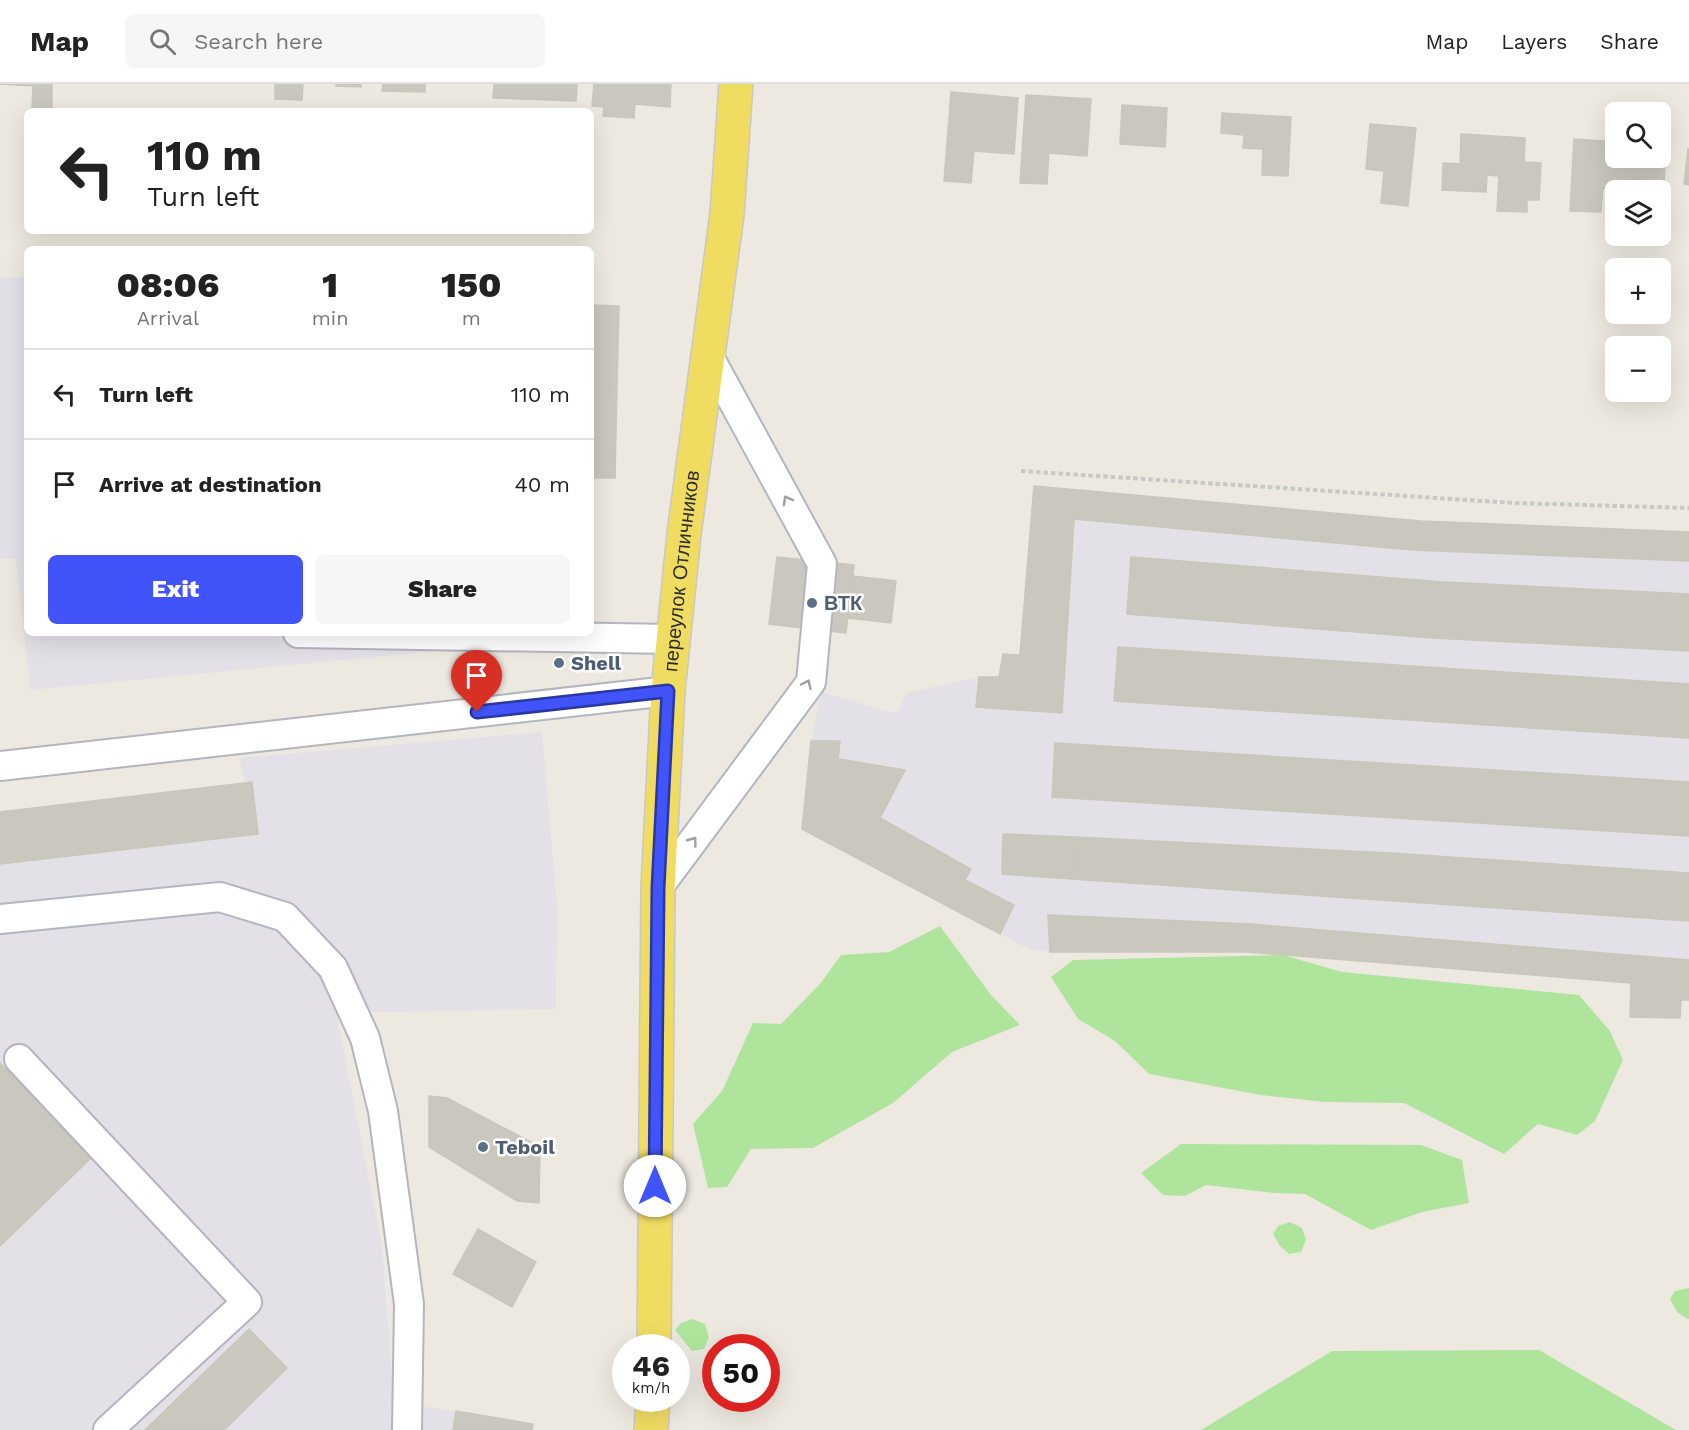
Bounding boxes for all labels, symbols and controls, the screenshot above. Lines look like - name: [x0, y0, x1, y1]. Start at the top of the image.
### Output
- search box: [125, 14, 545, 68]
- text: Map: [30, 25, 89, 58]
- icon: search: [146, 25, 179, 58]
- text: Search here: [194, 29, 323, 54]
- text: Map: [1425, 29, 1468, 54]
- text: Layers: [1501, 29, 1567, 54]
- text: Share: [1600, 29, 1659, 54]
- map controls: [1605, 102, 1671, 402]
- button: search: [1605, 102, 1671, 168]
- text: 110 m: [147, 131, 262, 180]
- icon: left: [48, 132, 126, 210]
- button: layers: [1605, 180, 1671, 246]
- text: Turn left: [147, 181, 259, 213]
- button: +: [1605, 258, 1671, 324]
- text: 08:06: [116, 264, 219, 306]
- text: 1: [322, 264, 338, 306]
- text: 150: [441, 264, 501, 306]
- text: Arrival: [137, 306, 199, 330]
- text: min: [312, 306, 349, 330]
- text: m: [462, 306, 481, 330]
- button: −: [1605, 336, 1671, 402]
- icon: left: [48, 378, 81, 411]
- text: Turn left: [99, 382, 193, 407]
- text: 110 m: [511, 382, 570, 407]
- icon: arrive: [48, 468, 81, 501]
- street label: переулок Отличников: [658, 469, 704, 673]
- text: Arrive at destination: [99, 472, 322, 497]
- text: 40 m: [514, 472, 570, 497]
- one-way arrow: [783, 495, 794, 506]
- button: Exit: [48, 555, 303, 624]
- button: Share: [315, 555, 570, 624]
- place label: ВТК: [824, 591, 863, 615]
- marker: ВТК: [805, 596, 819, 610]
- pin: [451, 650, 502, 712]
- place label: Shell: [571, 651, 621, 675]
- marker: Shell: [552, 656, 566, 670]
- icon: arrive: [460, 659, 493, 692]
- one-way arrow: [800, 679, 812, 690]
- one-way arrow: [685, 836, 696, 847]
- place label: Teboil: [495, 1135, 555, 1159]
- marker: Teboil: [476, 1140, 490, 1154]
- position arrow: [623, 1154, 687, 1218]
- speed limit sign: 50: [702, 1334, 780, 1412]
- text: 46: [632, 1348, 670, 1383]
- text: km/h: [632, 1379, 670, 1397]

